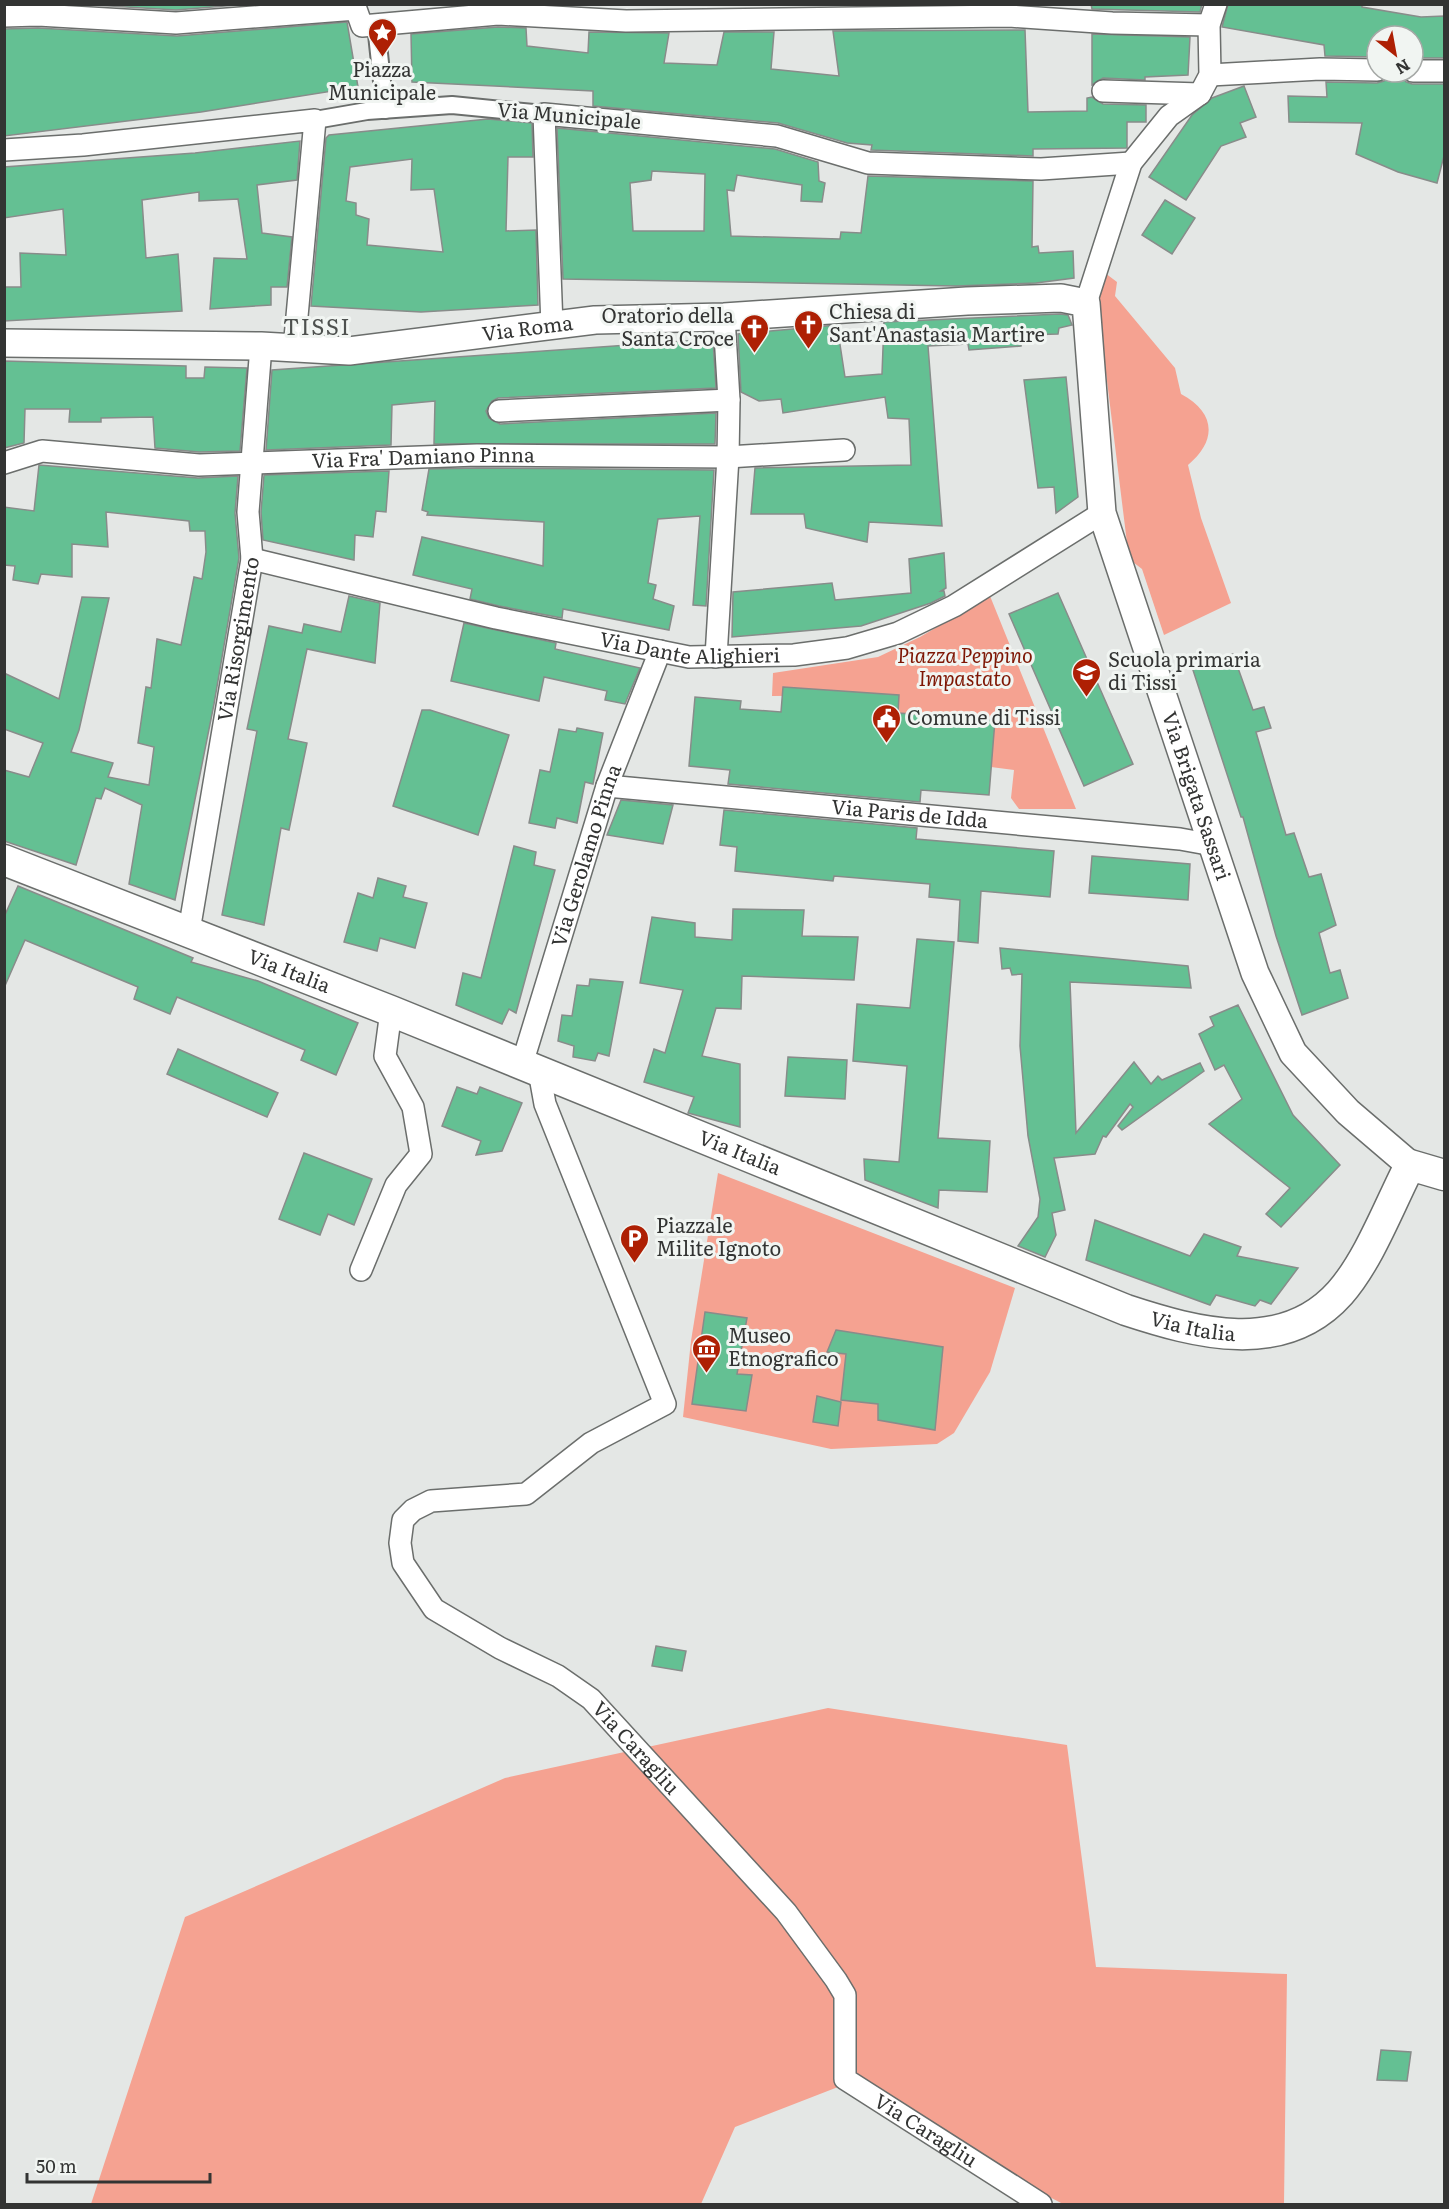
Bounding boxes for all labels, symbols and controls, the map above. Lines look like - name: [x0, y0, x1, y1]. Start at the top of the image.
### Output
- place icon: Piazza Municipale: [366, 16, 398, 58]
- north arrow: [1365, 24, 1425, 84]
- place label: Piazza Municipale: [328, 53, 436, 106]
- text: N: [1391, 54, 1415, 81]
- street label: Via Municipale: [496, 93, 642, 135]
- place label: Chiesa di Sant'Anastasia Martire: [829, 295, 1045, 348]
- place label: Oratorio della Santa Croce: [602, 299, 734, 352]
- street label: Via Roma: [480, 306, 575, 347]
- church icon: Chiesa di Sant'Anastasia Martire: [792, 308, 824, 350]
- district label: TISSI: [283, 309, 351, 342]
- church icon: Oratorio della Santa Croce: [739, 312, 771, 354]
- street label: Via Fra' Damiano Pinna: [311, 438, 535, 474]
- street label: Via Risorgimento: [208, 554, 265, 724]
- street label: Via Dante Alighieri: [597, 622, 781, 670]
- park label: Piazza Peppino Impastato: [897, 639, 1033, 692]
- place label: Scuola primaria di Tissi: [1108, 643, 1261, 696]
- school or university icon: Scuola primaria di Tissi: [1071, 656, 1103, 698]
- place label: Comune di Tissi: [907, 701, 1061, 731]
- public building icon: Comune di Tissi: [870, 702, 902, 744]
- street label: Via Brigata Sassari: [1156, 707, 1240, 884]
- street label: Via Gerolamo Pinna: [542, 759, 627, 950]
- street label: Via Paris de Idda: [830, 790, 990, 834]
- street label: Via Italia: [244, 940, 336, 999]
- street label: Via Italia: [695, 1121, 787, 1181]
- place label: Piazzale Milite Ignoto: [656, 1209, 781, 1262]
- parking icon: Piazzale Milite Ignoto: [619, 1222, 651, 1264]
- street label: Via Italia: [1147, 1301, 1237, 1347]
- place label: Museo Etnografico: [728, 1319, 839, 1372]
- museum icon: Museo Etnografico: [691, 1332, 723, 1374]
- street label: Via Caragliu: [587, 1693, 688, 1800]
- street label: Via Caragliu: [869, 2085, 985, 2173]
- scale bar: [27, 2146, 210, 2184]
- text: 50 m: [36, 2152, 77, 2179]

